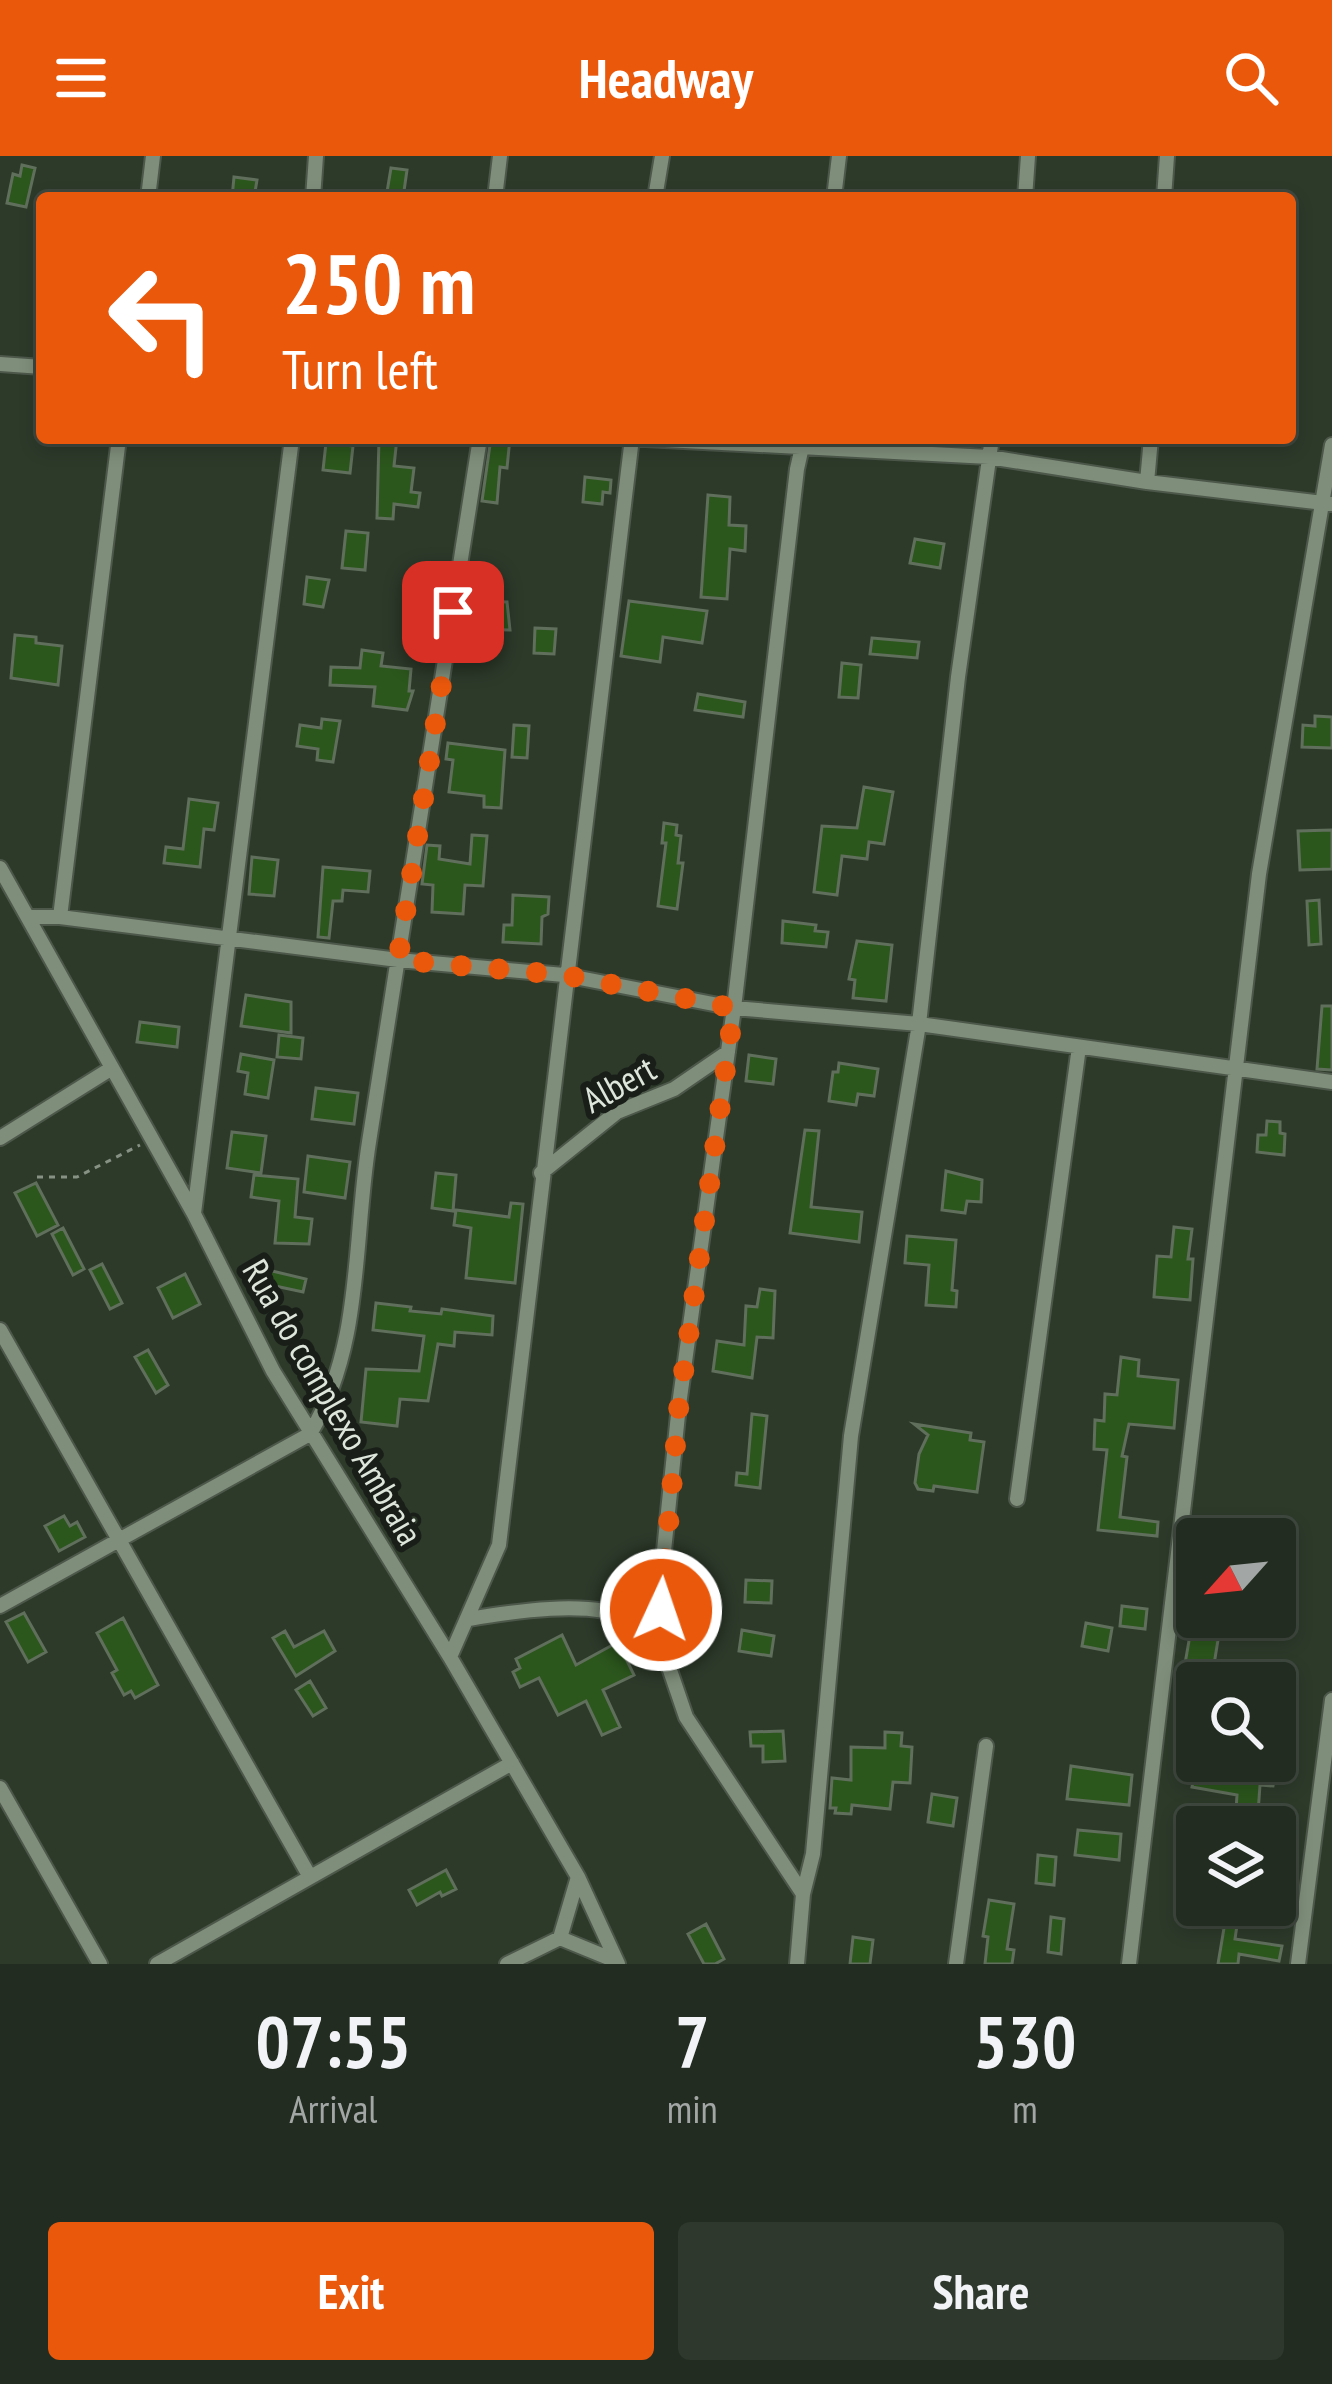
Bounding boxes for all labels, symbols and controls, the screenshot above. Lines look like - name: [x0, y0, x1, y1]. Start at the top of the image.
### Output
- text: Headway: [579, 43, 753, 113]
- icon: menu: [48, 45, 114, 111]
- icon: search: [1218, 45, 1284, 111]
- text: 250 m: [282, 228, 475, 337]
- icon: left: [84, 240, 240, 396]
- text: Turn left: [282, 334, 438, 404]
- pin: [402, 561, 504, 663]
- icon: arrive: [420, 579, 486, 645]
- street label: Albert: [574, 1044, 664, 1123]
- street label: Rua do complexo Ambraia: [233, 1251, 434, 1553]
- north arrow: [1176, 1518, 1296, 1638]
- map controls: [1176, 1518, 1296, 1926]
- position arrow: [598, 1547, 724, 1673]
- button: search: [1176, 1662, 1296, 1782]
- button: layers: [1176, 1806, 1296, 1926]
- text: 07:55: [256, 1994, 411, 2087]
- text: 7: [675, 1994, 709, 2087]
- text: 530: [973, 1994, 1076, 2087]
- text: Arrival: [289, 2083, 377, 2134]
- text: min: [667, 2083, 718, 2134]
- text: m: [1012, 2083, 1038, 2134]
- button: Exit: [48, 2222, 654, 2360]
- button: Share: [678, 2222, 1284, 2360]

